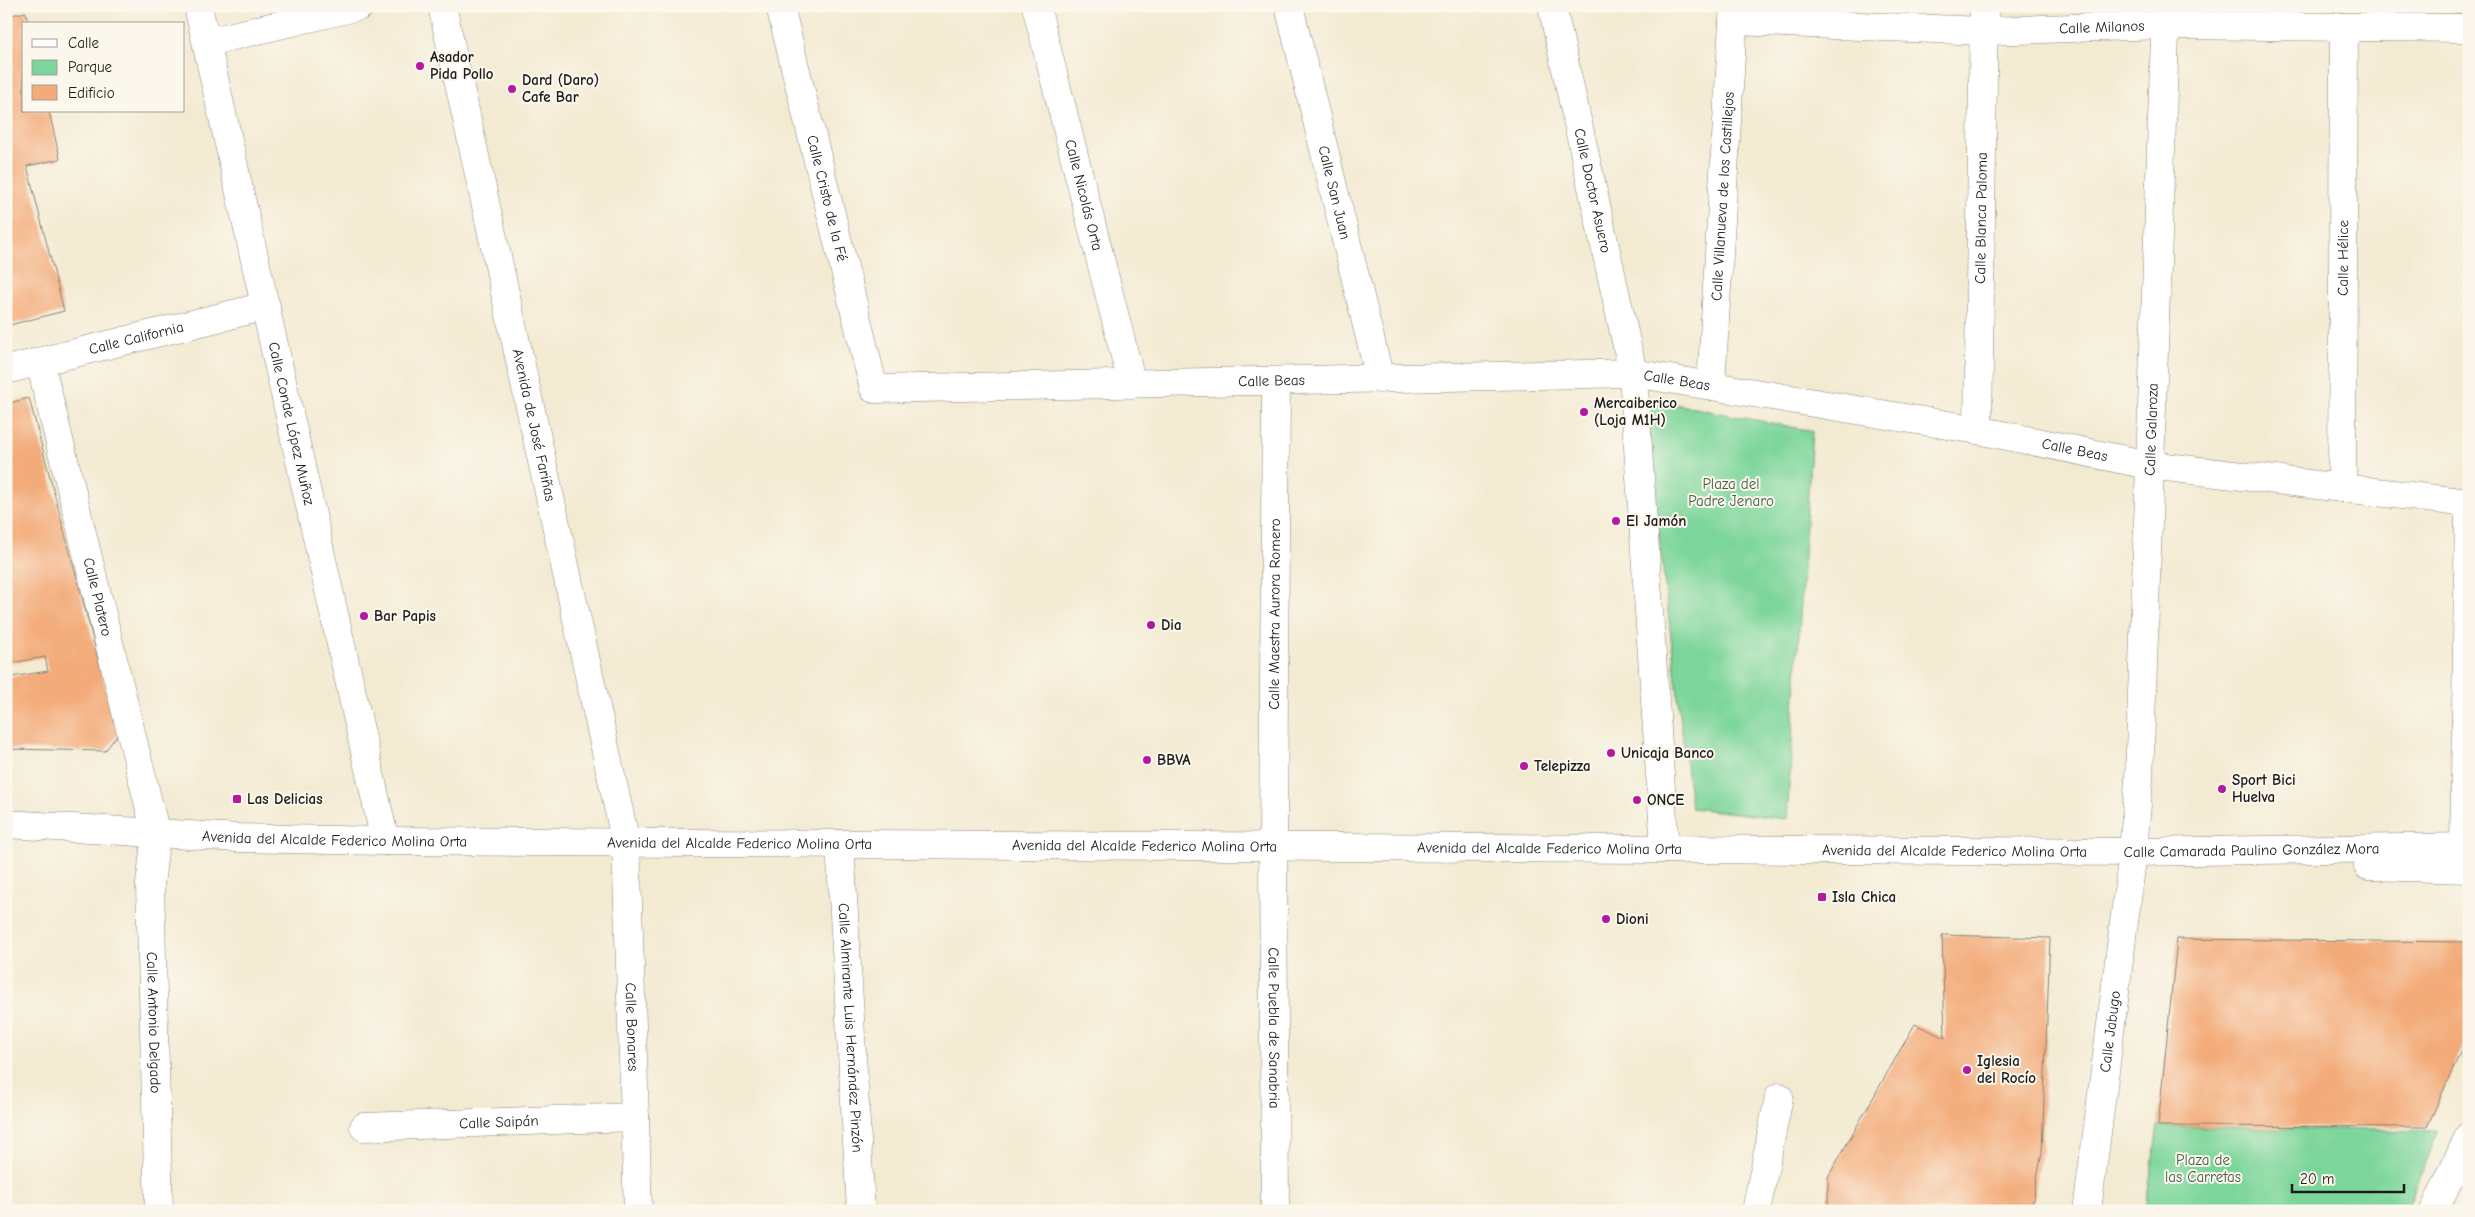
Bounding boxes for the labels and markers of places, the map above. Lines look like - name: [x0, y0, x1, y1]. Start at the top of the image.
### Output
- place label: Asador Pida Pollo: [430, 48, 494, 83]
- marker: Asador Pida Pollo: [414, 60, 426, 72]
- place label: Dard (Daro) Cafe Bar: [522, 71, 599, 106]
- marker: Dard (Daro) Cafe Bar: [506, 83, 518, 95]
- place label: Mercaiberico (Loja M1H): [1594, 394, 1677, 429]
- marker: Mercaiberico (Loja M1H): [1578, 406, 1590, 418]
- place label: El Jamón: [1626, 512, 1686, 530]
- marker: El Jamón: [1610, 515, 1622, 527]
- place label: Bar Papis: [374, 607, 436, 625]
- marker: Bar Papis: [358, 610, 370, 622]
- place label: Dia: [1161, 616, 1182, 634]
- marker: Dia: [1145, 619, 1157, 631]
- place label: Unicaja Banco: [1621, 744, 1714, 762]
- marker: Unicaja Banco: [1605, 747, 1617, 759]
- place label: BBVA: [1157, 751, 1191, 769]
- marker: BBVA: [1141, 754, 1153, 766]
- place label: Telepizza: [1534, 757, 1591, 775]
- marker: Telepizza: [1518, 760, 1530, 772]
- place label: Sport Bici Huelva: [2232, 771, 2296, 806]
- marker: Sport Bici Huelva: [2216, 783, 2228, 795]
- place label: Las Delicias: [247, 790, 323, 808]
- place label: ONCE: [1647, 791, 1684, 809]
- marker: Las Delicias: [231, 793, 243, 805]
- marker: ONCE: [1631, 794, 1643, 806]
- place label: Isla Chica: [1832, 888, 1896, 906]
- marker: Isla Chica: [1816, 891, 1828, 903]
- place label: Dioni: [1616, 910, 1649, 928]
- marker: Dioni: [1600, 913, 1612, 925]
- place label: Iglesia del Rocío: [1977, 1052, 2036, 1087]
- marker: Iglesia del Rocío: [1961, 1064, 1973, 1076]

